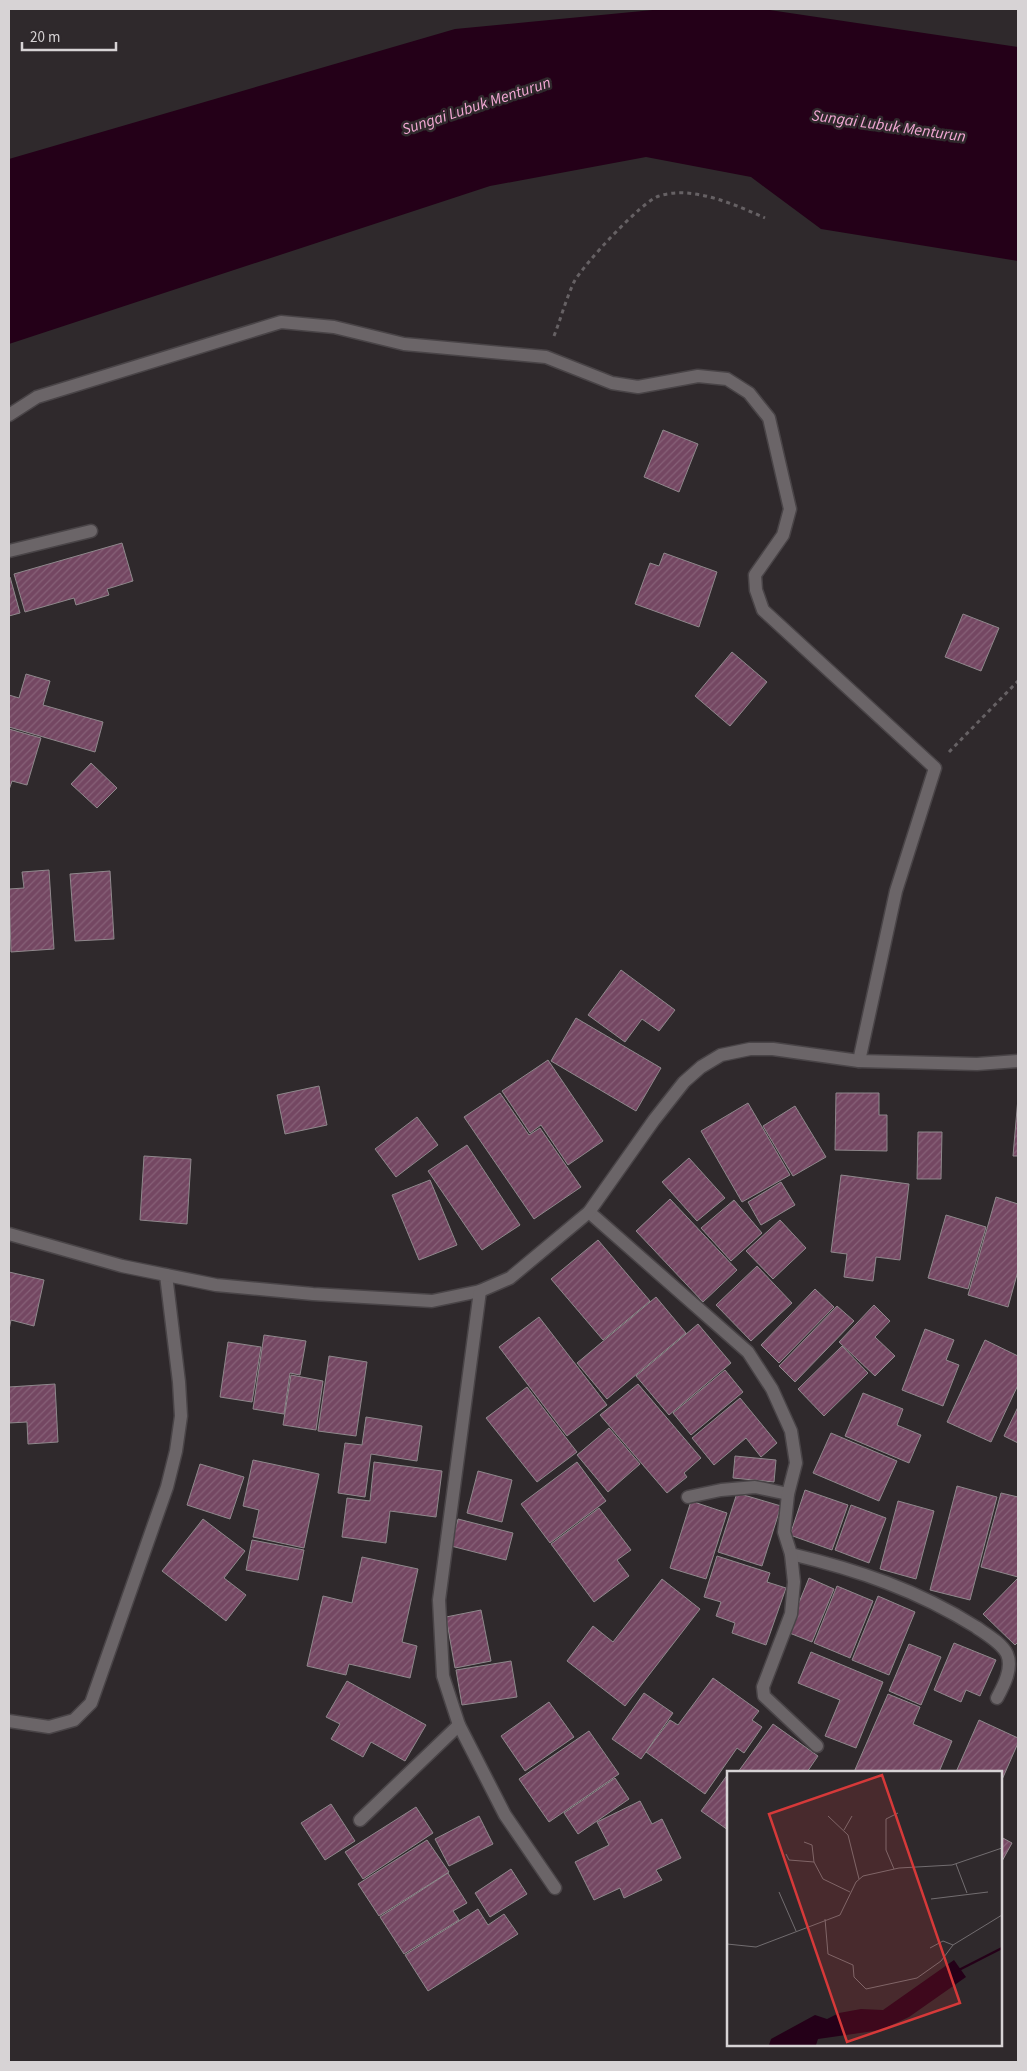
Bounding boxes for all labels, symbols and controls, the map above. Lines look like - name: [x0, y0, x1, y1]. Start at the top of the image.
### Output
- scale bar: [22, 20, 116, 52]
- text: 20 m: [30, 27, 60, 48]
- water label: Sungai Lubuk Menturun: [399, 72, 554, 140]
- water label: Sungai Lubuk Menturun: [810, 104, 967, 148]
- inset map: [727, 1771, 1002, 2046]

